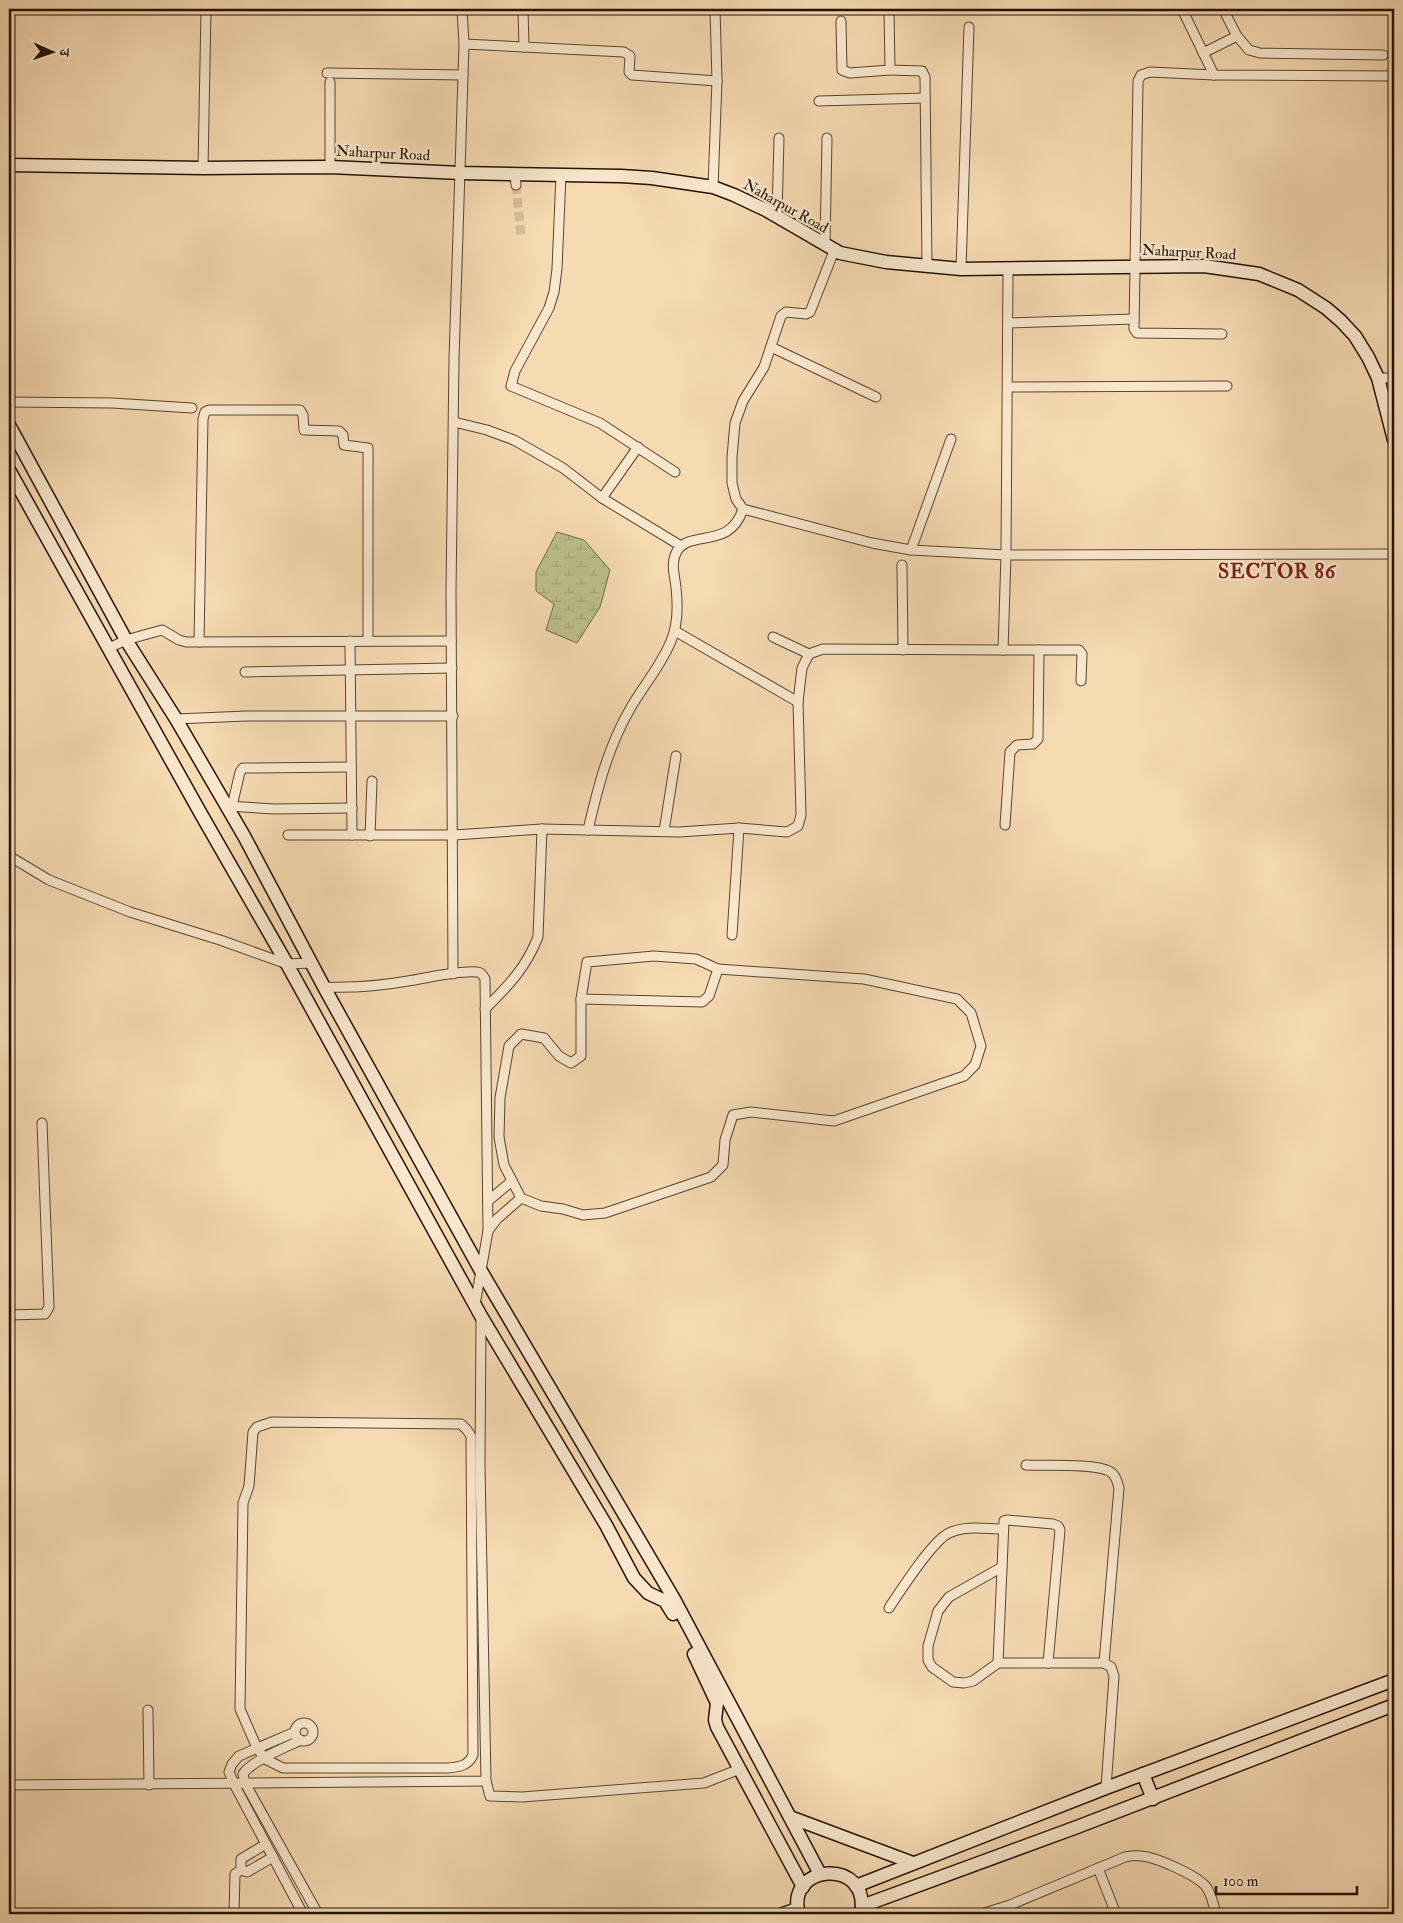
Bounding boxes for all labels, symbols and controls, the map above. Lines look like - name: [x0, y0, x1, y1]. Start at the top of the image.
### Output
- north arrow: [28, 28, 78, 78]
- text: उ: [56, 48, 73, 57]
- street label: Naharpur Road: [335, 142, 431, 166]
- street label: Naharpur Road: [739, 175, 832, 239]
- street label: Naharpur Road: [1141, 241, 1237, 265]
- district label: SECTOR 86: [1218, 559, 1337, 584]
- scale bar: [1216, 1863, 1357, 1895]
- text: 100 m: [1223, 1872, 1259, 1891]

